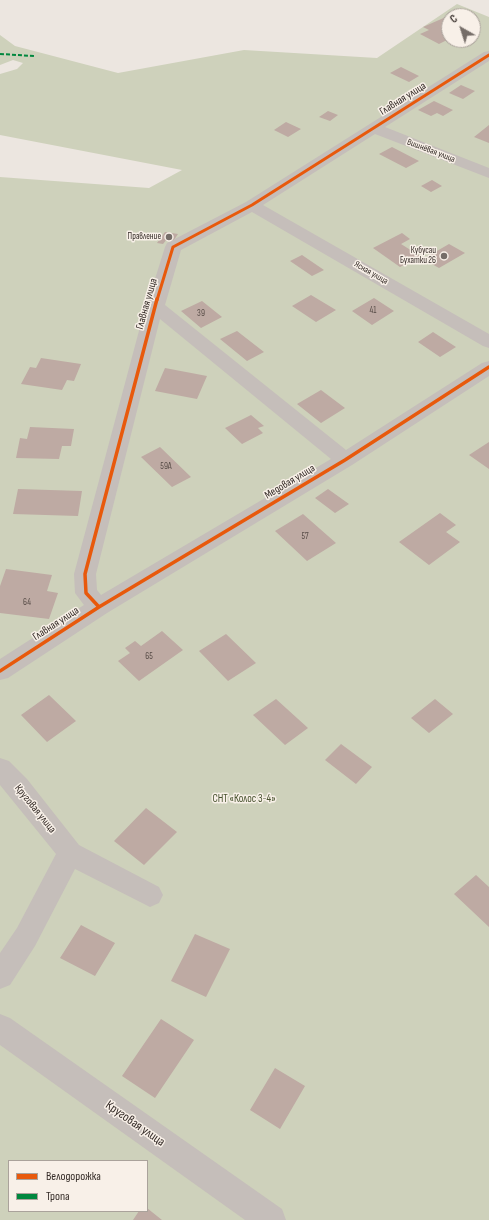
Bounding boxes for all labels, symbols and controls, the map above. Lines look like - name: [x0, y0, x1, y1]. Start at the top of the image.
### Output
- north arrow: [441, 8, 481, 48]
- text: С: [447, 12, 460, 26]
- street label: Главная улица: [377, 79, 429, 119]
- street label: Вишнёвая улица: [405, 137, 457, 165]
- place label: Правление: [128, 232, 161, 242]
- marker: Правление: [164, 232, 174, 242]
- place label: Кубусаи Бухатки 26: [400, 246, 436, 267]
- marker: Кубусаи Бухатки 26: [439, 251, 449, 261]
- street label: Ясная улица: [352, 259, 390, 287]
- street label: Главная улица: [133, 277, 161, 331]
- house number: 41: [370, 306, 376, 316]
- house number: 39: [197, 309, 205, 319]
- house number: 59А: [160, 462, 172, 472]
- street label: Медовая улица: [262, 462, 318, 502]
- house number: 57: [301, 532, 309, 542]
- house number: 64: [23, 598, 31, 608]
- street label: Главная улица: [30, 604, 82, 644]
- house number: 65: [145, 652, 153, 662]
- street label: Круговая улица: [11, 782, 59, 836]
- park label: СНТ «Колос 3-4»: [212, 792, 276, 806]
- street label: Круговая улица: [102, 1098, 168, 1150]
- legend: [8, 1160, 148, 1212]
- text: Велодорожка: [46, 1169, 101, 1184]
- text: Тропа: [46, 1189, 70, 1204]

